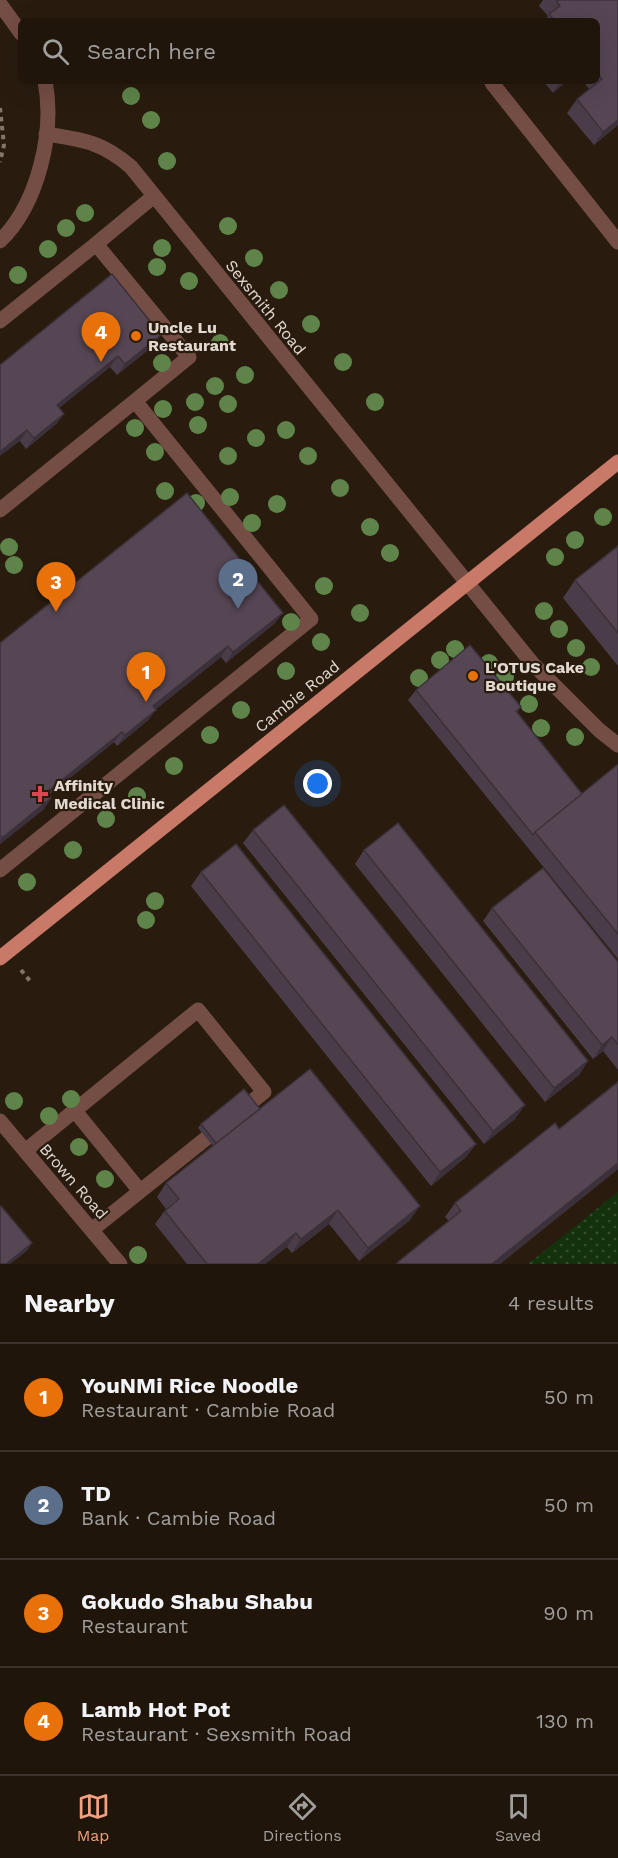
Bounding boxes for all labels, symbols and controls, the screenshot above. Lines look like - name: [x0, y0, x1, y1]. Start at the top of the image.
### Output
- search box: [18, 18, 600, 84]
- icon: search: [39, 35, 72, 68]
- text: Search here: [87, 39, 216, 64]
- street label: Sexsmith Road: [222, 256, 310, 359]
- pin: 4: [82, 312, 120, 362]
- place label: Uncle Lu Restaurant: [148, 318, 236, 355]
- marker: Uncle Lu Restaurant: [129, 329, 143, 343]
- pin: 2: [218, 560, 258, 609]
- pin: 3: [36, 562, 76, 612]
- pin: 1: [126, 652, 166, 702]
- street label: Cambie Road: [251, 656, 343, 736]
- place label: L'OTUS Cake Boutique: [485, 658, 584, 695]
- marker: L'OTUS Cake Boutique: [466, 669, 480, 683]
- your location: [303, 769, 332, 798]
- place label: Affinity Medical Clinic: [54, 776, 165, 813]
- marker: Affinity Medical Clinic: [31, 785, 49, 803]
- street label: Brown Road: [36, 1140, 112, 1223]
- text: Nearby: [24, 1288, 115, 1318]
- text: 4 results: [508, 1291, 594, 1315]
- text: YouNMi Rice Noodle: [81, 1373, 298, 1398]
- text: 1: [39, 1385, 48, 1409]
- text: 50 m: [544, 1385, 594, 1409]
- text: Restaurant · Cambie Road: [81, 1398, 335, 1422]
- text: TD: [81, 1481, 111, 1506]
- text: 2: [38, 1493, 49, 1517]
- text: 50 m: [544, 1493, 594, 1517]
- text: Bank · Cambie Road: [81, 1506, 276, 1530]
- text: Gokudo Shabu Shabu: [81, 1589, 313, 1614]
- text: 3: [38, 1601, 49, 1625]
- text: 90 m: [543, 1601, 594, 1625]
- text: Restaurant: [81, 1614, 188, 1638]
- text: Lamb Hot Pot: [81, 1697, 230, 1722]
- text: 4: [37, 1709, 50, 1733]
- text: 130 m: [536, 1709, 594, 1733]
- text: Restaurant · Sexsmith Road: [81, 1722, 352, 1746]
- tab: Map: [77, 1790, 110, 1845]
- tab: Directions: [263, 1790, 342, 1845]
- tab: Saved: [495, 1790, 541, 1845]

